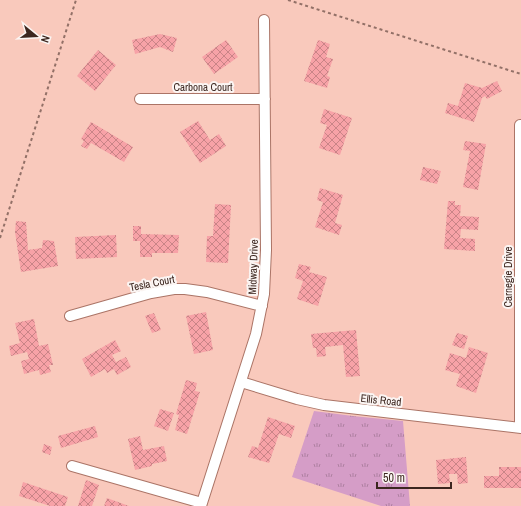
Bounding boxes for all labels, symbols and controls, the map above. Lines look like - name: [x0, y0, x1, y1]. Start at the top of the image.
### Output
- north arrow: [16, 16, 56, 56]
- text: N: [38, 34, 53, 44]
- street label: Carbona Court: [173, 80, 233, 94]
- street label: Midway Drive: [245, 239, 261, 295]
- street label: Carnegie Drive: [501, 246, 515, 308]
- street label: Tesla Court: [128, 272, 176, 294]
- street label: Ellis Road: [360, 391, 402, 409]
- scale bar: [377, 464, 451, 490]
- text: 50 m: [383, 470, 405, 486]

